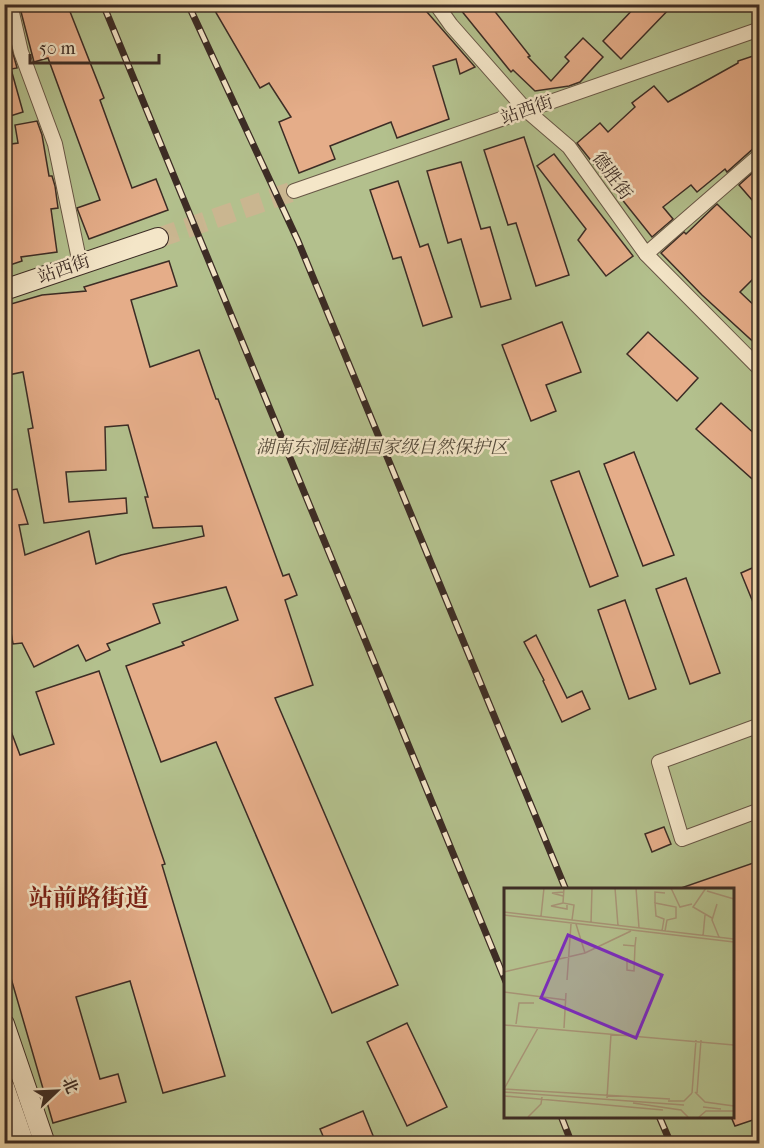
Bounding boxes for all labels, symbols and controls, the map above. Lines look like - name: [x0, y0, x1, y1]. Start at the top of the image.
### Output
- scale bar: [30, 27, 159, 65]
- text: 50 m: [39, 38, 76, 59]
- street label: 站西街: [498, 91, 556, 129]
- street label: 德胜街: [588, 148, 636, 204]
- street label: 站西街: [35, 250, 93, 288]
- park label: 湖南东洞庭湖国家级自然保护区: [256, 437, 510, 458]
- district label: 站前路街道: [29, 884, 149, 912]
- inset map: [504, 888, 734, 1118]
- north arrow: [27, 1061, 87, 1121]
- text: 北: [58, 1074, 82, 1096]

